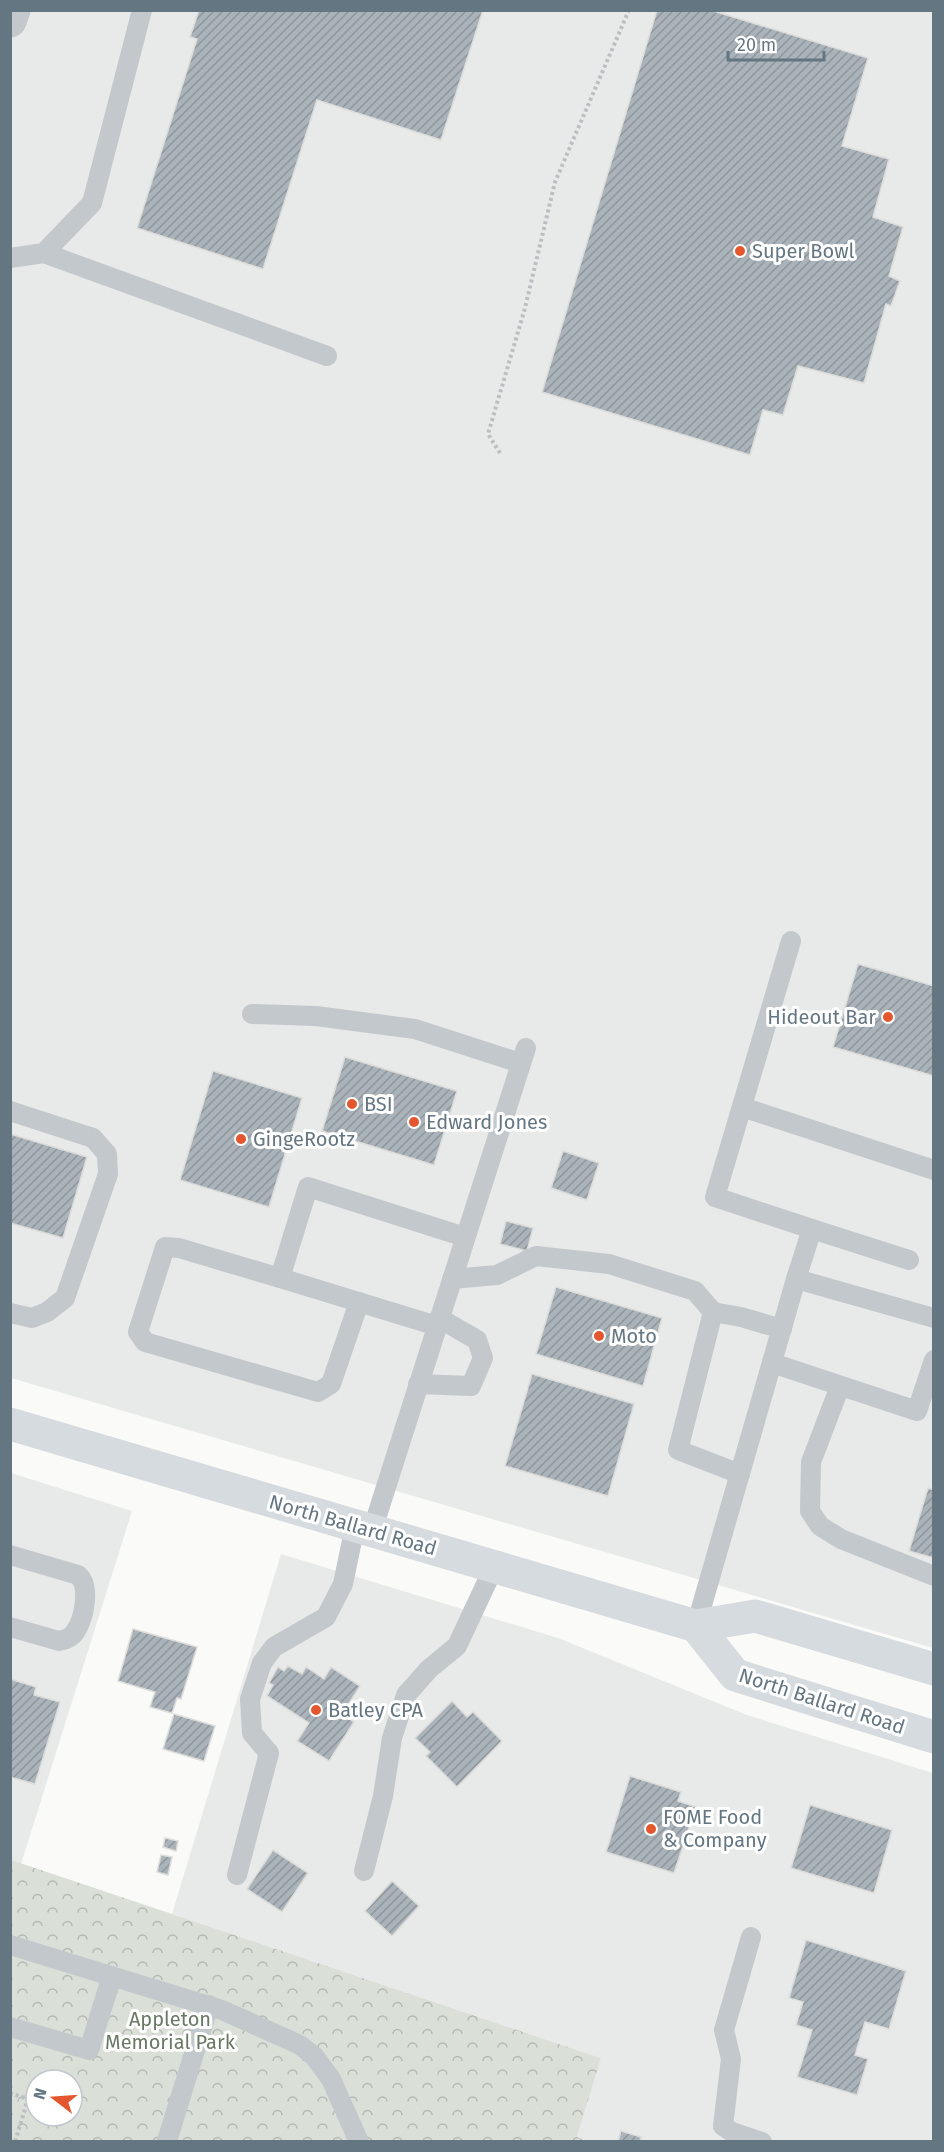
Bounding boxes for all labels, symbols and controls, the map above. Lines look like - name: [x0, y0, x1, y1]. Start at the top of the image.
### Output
- scale bar: [728, 24, 824, 62]
- text: 20 m: [737, 34, 776, 56]
- place label: Super Bowl: [752, 239, 855, 263]
- marker: Super Bowl: [733, 244, 747, 258]
- place label: Hideout Bar: [767, 1005, 876, 1029]
- marker: Hideout Bar: [881, 1010, 895, 1024]
- place label: BSI: [364, 1092, 393, 1116]
- marker: BSI: [345, 1097, 359, 1111]
- place label: Edward Jones: [426, 1110, 547, 1134]
- marker: Edward Jones: [407, 1115, 421, 1129]
- place label: GingeRootz: [253, 1127, 355, 1151]
- marker: GingeRootz: [234, 1132, 248, 1146]
- place label: Moto: [611, 1324, 657, 1348]
- marker: Moto: [592, 1329, 606, 1343]
- street label: North Ballard Road: [266, 1490, 440, 1560]
- street label: North Ballard Road: [736, 1663, 908, 1739]
- place label: Batley CPA: [328, 1698, 423, 1722]
- marker: Batley CPA: [309, 1703, 323, 1717]
- place label: FOME Food & Company: [663, 1805, 767, 1852]
- marker: FOME Food & Company: [644, 1822, 658, 1836]
- park label: Appleton Memorial Park: [105, 2007, 236, 2054]
- north arrow: [24, 2068, 84, 2128]
- text: N: [29, 2086, 51, 2102]

